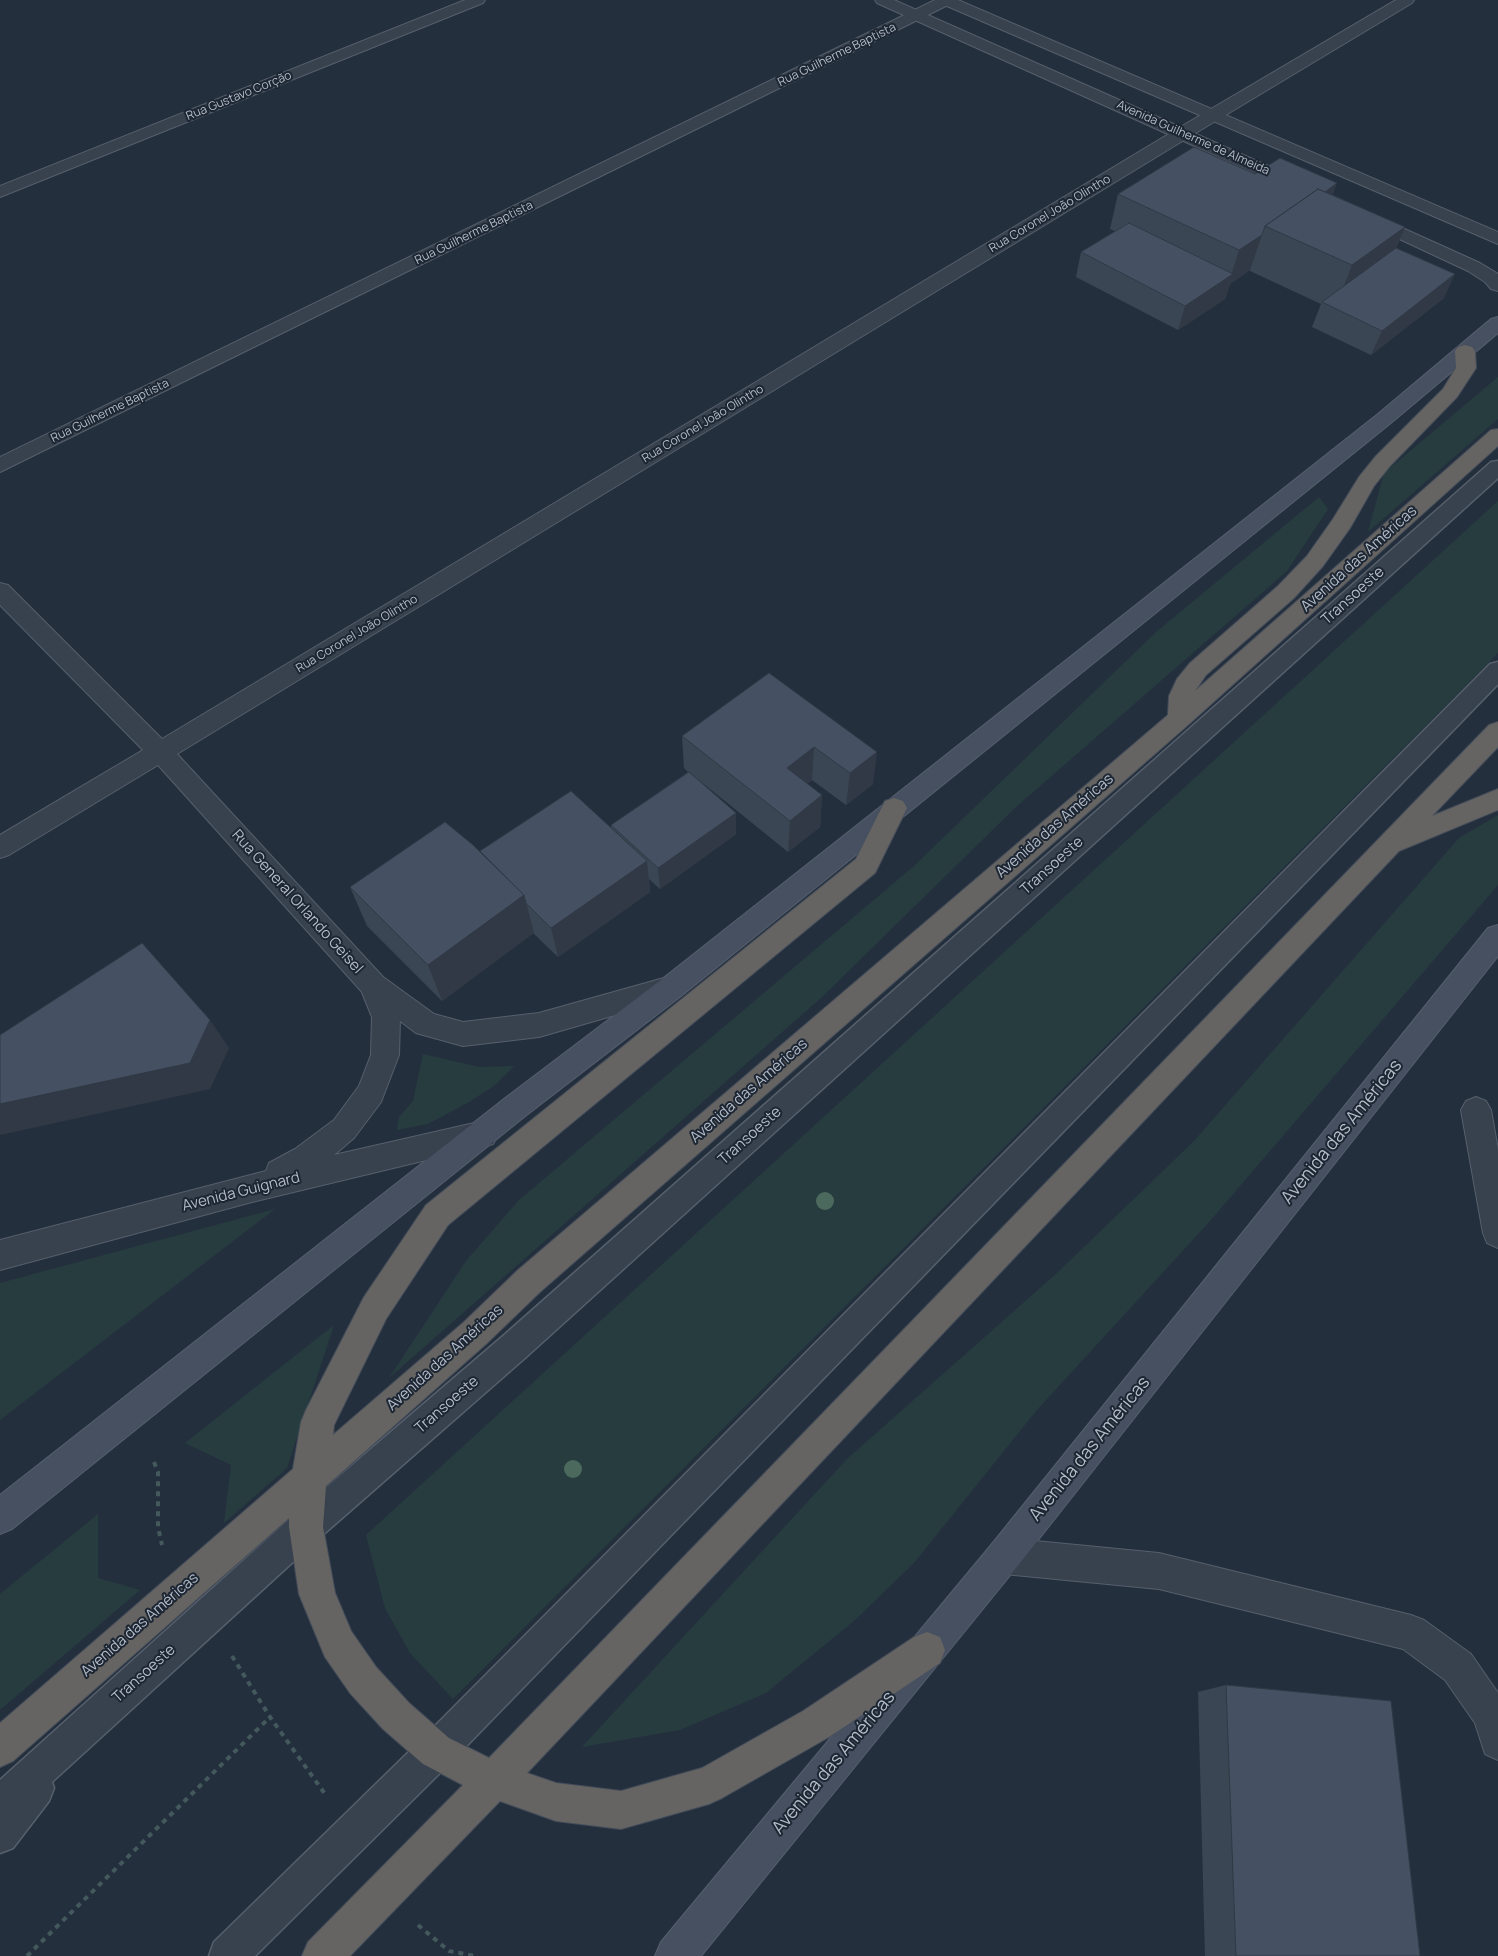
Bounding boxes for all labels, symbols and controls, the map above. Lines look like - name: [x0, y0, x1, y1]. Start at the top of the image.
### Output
- street label: Rua Guilherme Baptista: [776, 20, 898, 90]
- street label: Rua Gustavo Corção: [184, 68, 294, 124]
- street label: Avenida Guilherme de Almeida: [1114, 98, 1272, 178]
- street label: Rua Coronel João Olintho: [987, 172, 1113, 256]
- street label: Rua Guilherme Baptista: [413, 198, 535, 268]
- street label: Rua Guilherme Baptista: [49, 376, 171, 446]
- street label: Rua Coronel João Olintho: [640, 382, 766, 466]
- street label: Avenida das Américas: [1297, 502, 1421, 616]
- street label: Transoeste: [1318, 563, 1388, 629]
- street label: Rua Coronel João Olintho: [294, 592, 420, 676]
- street label: Avenida das Américas: [993, 770, 1117, 882]
- street label: Rua General Orlando Geisel: [228, 826, 366, 978]
- street label: Transoeste: [1017, 833, 1087, 899]
- street label: Avenida das Américas: [687, 1035, 811, 1147]
- street label: Avenida das Américas: [1277, 1055, 1407, 1209]
- street label: Transoeste: [715, 1103, 785, 1169]
- street label: Avenida Guignard: [180, 1169, 302, 1215]
- street label: Avenida das Américas: [383, 1301, 507, 1415]
- street label: Transoeste: [412, 1372, 482, 1438]
- street label: Avenida das Américas: [1025, 1372, 1155, 1526]
- street label: Avenida das Américas: [78, 1569, 202, 1681]
- street label: Transoeste: [109, 1641, 179, 1707]
- street label: Avenida das Américas: [768, 1687, 900, 1839]

